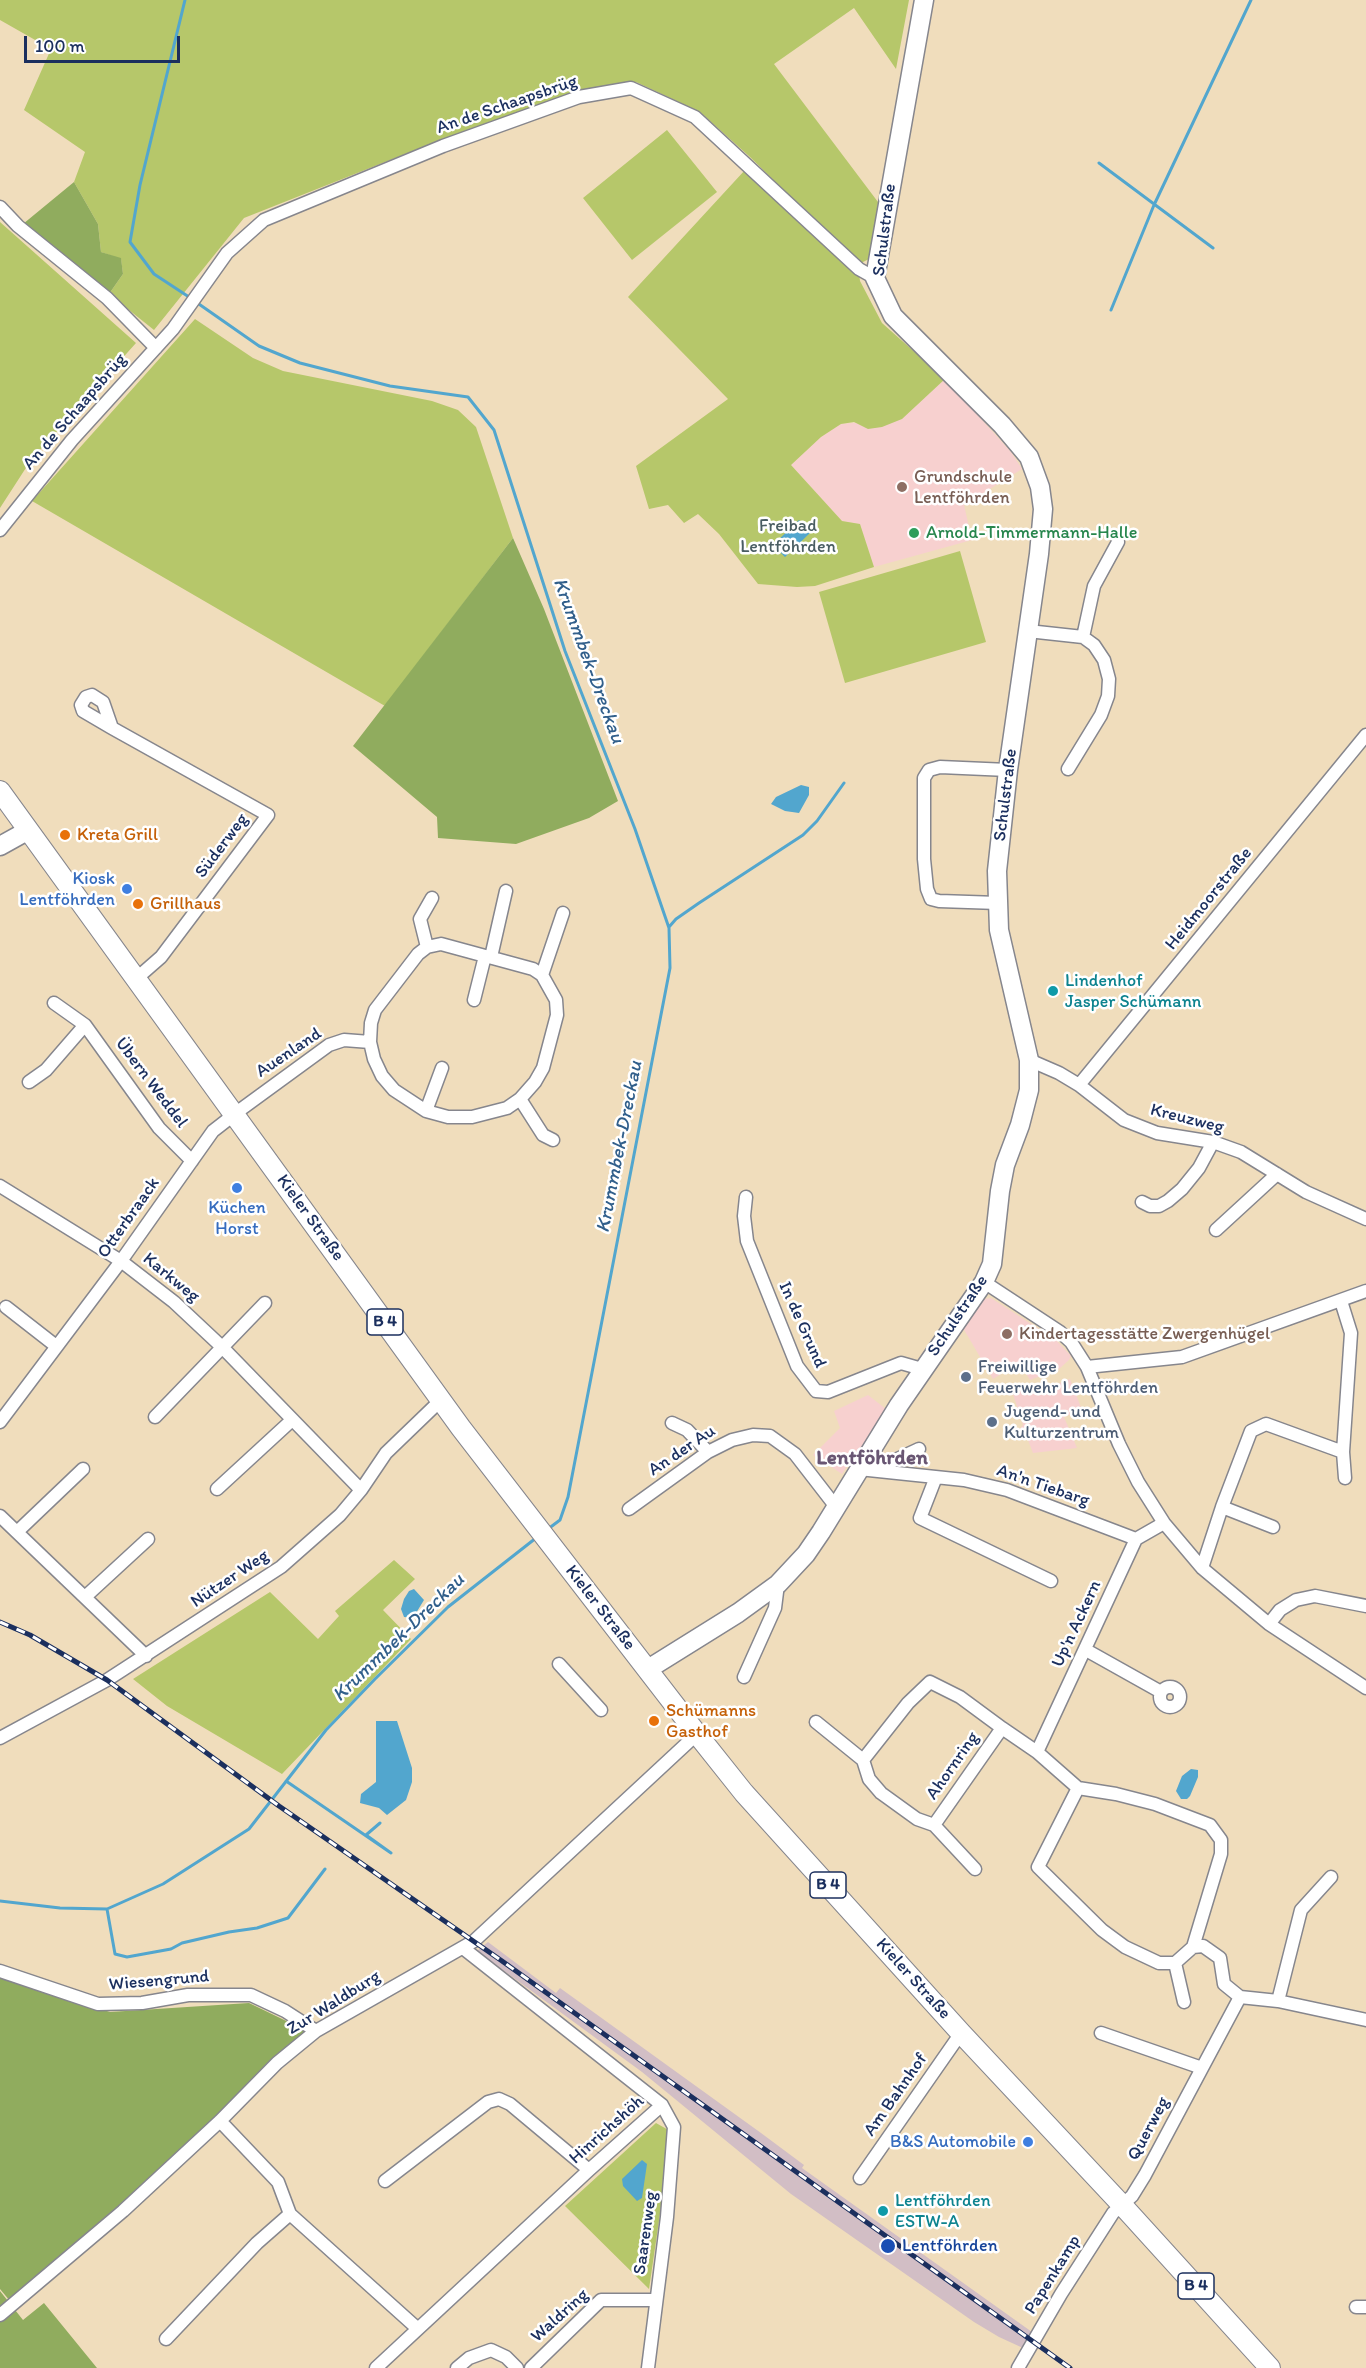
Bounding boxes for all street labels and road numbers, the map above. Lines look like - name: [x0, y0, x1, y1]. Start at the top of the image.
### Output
- street label: An de Schaapsbrüg: [434, 71, 580, 139]
- street label: Schulstraße: [869, 182, 901, 278]
- street label: An de Schaapsbrüg: [18, 349, 132, 475]
- street label: Schulstraße: [990, 747, 1022, 843]
- street label: Süderweg: [191, 809, 253, 883]
- street label: Heidmoorstraße: [1161, 843, 1257, 955]
- street label: Auenland: [252, 1023, 326, 1083]
- street label: Übern Weddel: [110, 1034, 192, 1132]
- street label: Kreuzweg: [1148, 1099, 1226, 1139]
- street label: Kieler Straße: [271, 1170, 349, 1266]
- street label: Otterbraack: [93, 1173, 165, 1263]
- street label: Karkweg: [138, 1248, 204, 1308]
- street label: Schulstraße: [923, 1271, 993, 1361]
- street label: In de Grund: [773, 1278, 831, 1372]
- road number: B 4: [367, 1309, 403, 1335]
- street label: An der Au: [644, 1421, 720, 1481]
- street label: An'n Tiebarg: [994, 1460, 1092, 1512]
- street label: Nützer Weg: [187, 1545, 273, 1613]
- street label: Kieler Straße: [560, 1561, 640, 1655]
- street label: Up'n Ackern: [1047, 1577, 1107, 1671]
- street label: Ahornring: [922, 1728, 984, 1804]
- road number: B 4: [810, 1872, 846, 1898]
- street label: Kieler Straße: [871, 1934, 955, 2024]
- street label: Wiesengrund: [108, 1966, 210, 1996]
- street label: Zur Waldburg: [283, 1966, 385, 2040]
- street label: Am Bahnhof: [859, 2049, 933, 2141]
- street label: Hinrichshöh: [565, 2091, 649, 2169]
- street label: Querweg: [1123, 2094, 1175, 2164]
- street label: Saarenweg: [629, 2190, 663, 2276]
- street label: Papenkamp: [1020, 2231, 1086, 2319]
- road number: B 4: [1178, 2273, 1214, 2299]
- street label: Waldring: [527, 2285, 593, 2347]

